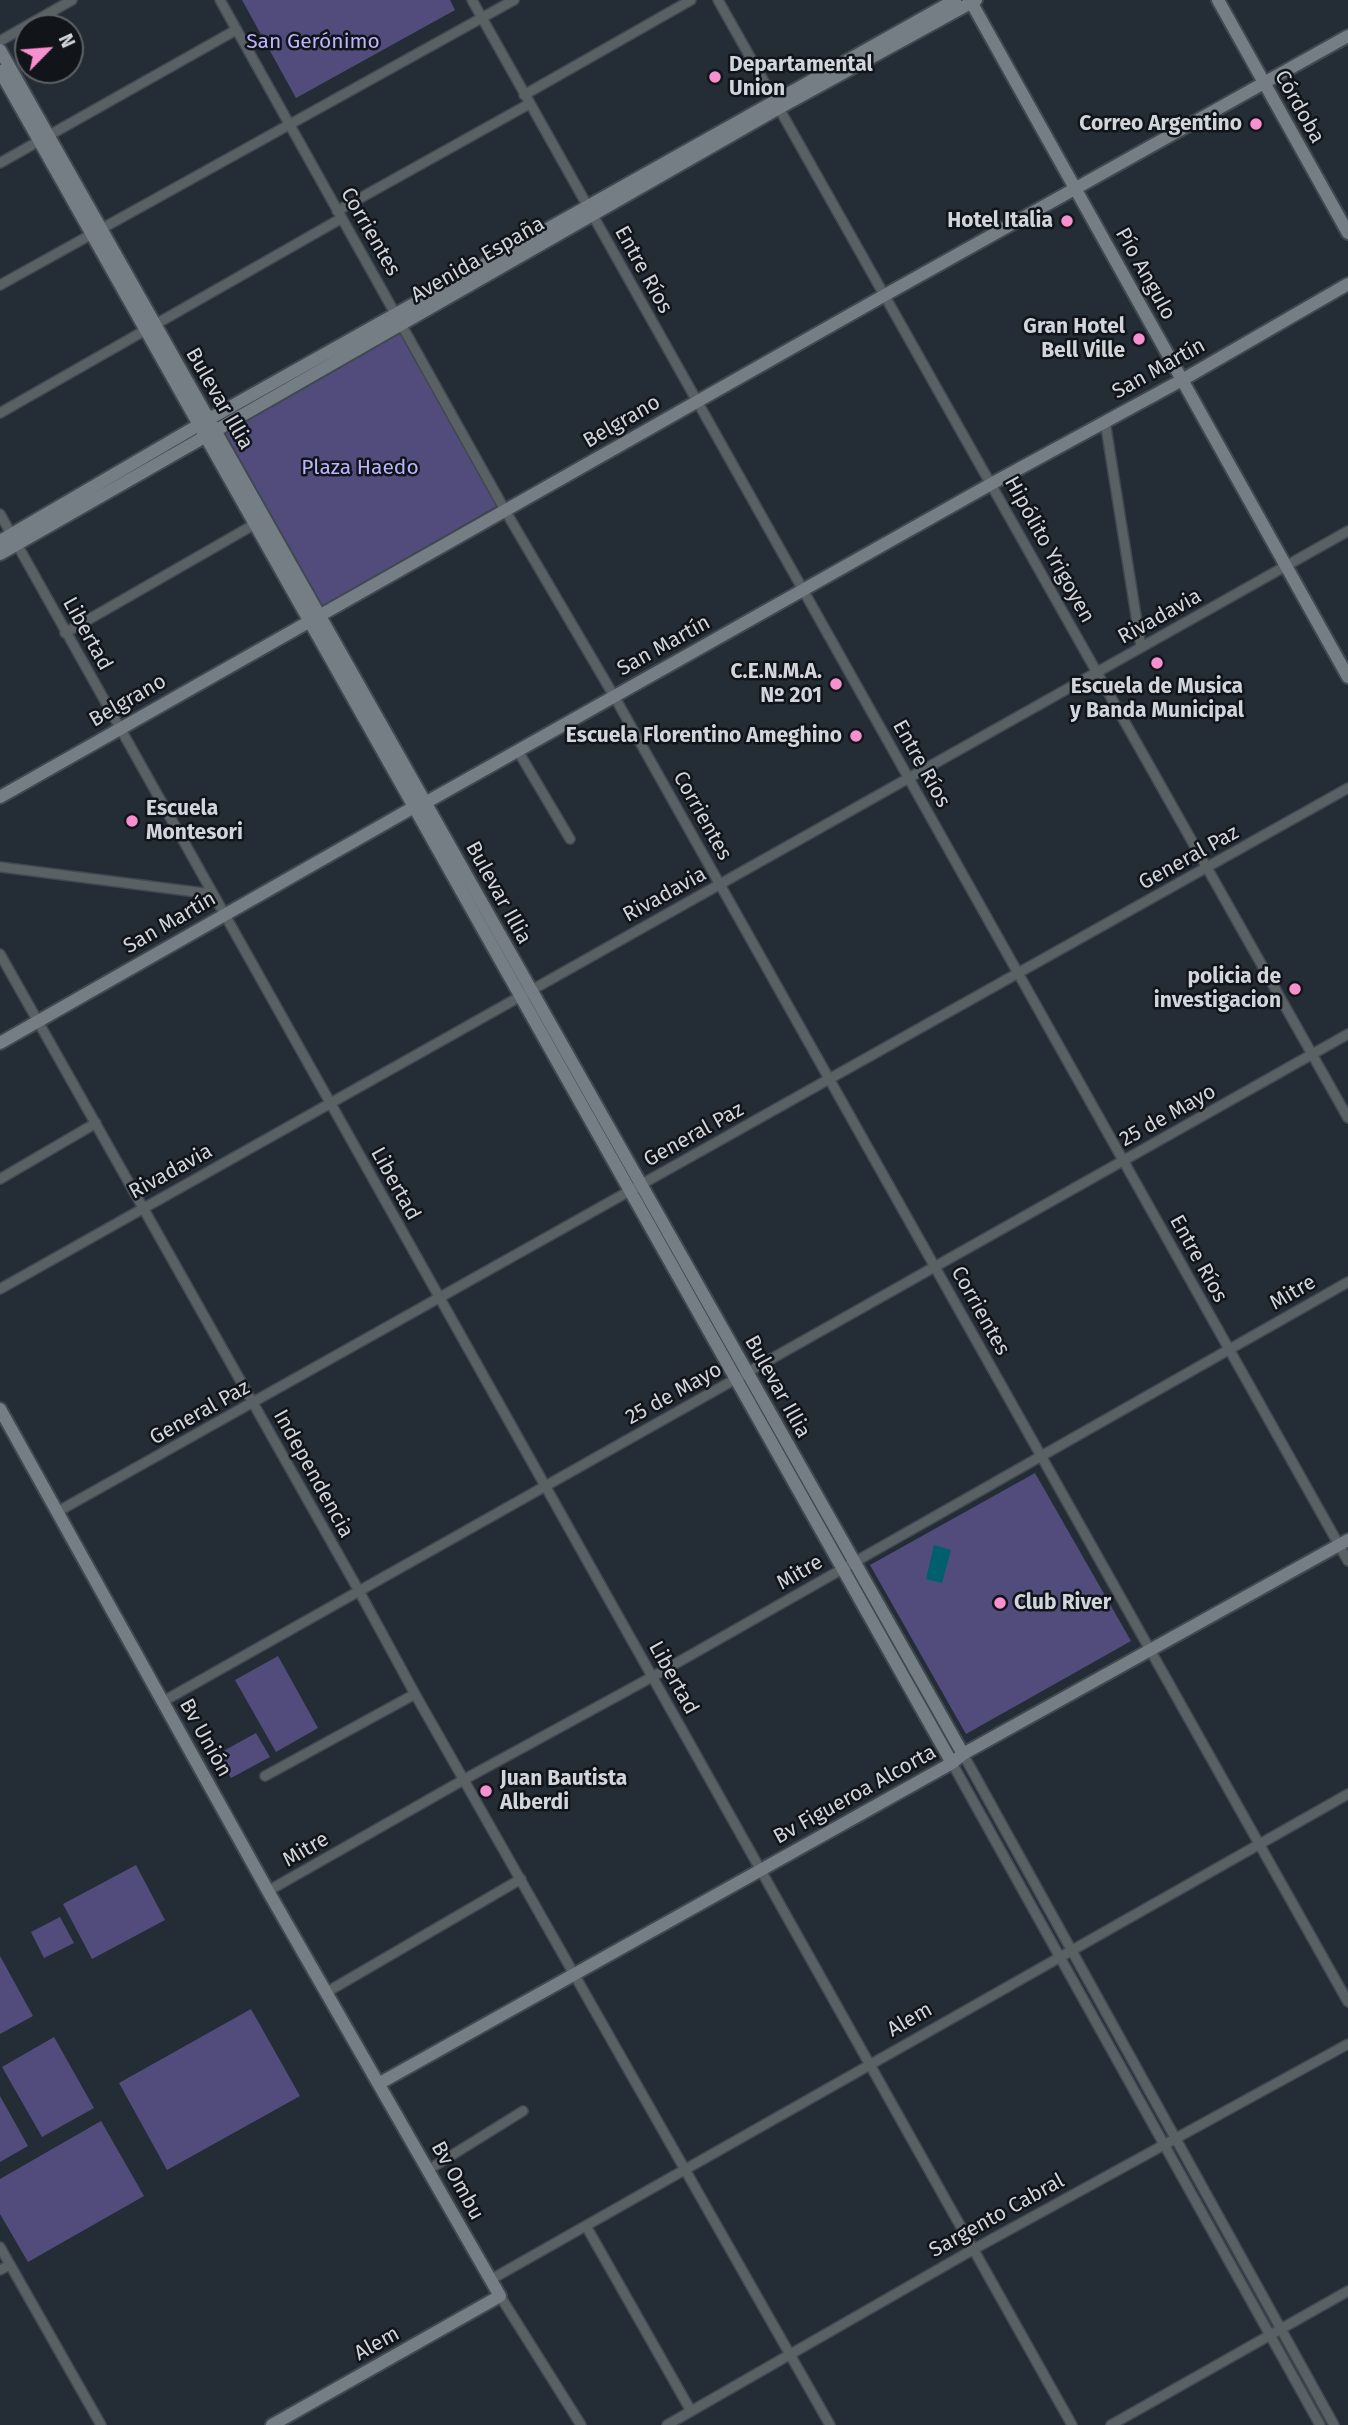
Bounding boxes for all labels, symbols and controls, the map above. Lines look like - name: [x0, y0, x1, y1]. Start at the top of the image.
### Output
- north arrow: [14, 14, 84, 84]
- park label: San Gerónimo: [246, 29, 380, 55]
- text: N: [54, 30, 80, 51]
- place label: Departamental Union: [729, 52, 873, 102]
- street label: Córdoba: [1269, 66, 1329, 148]
- marker: Departamental Union: [707, 69, 723, 85]
- place label: Correo Argentino: [1079, 111, 1242, 137]
- marker: Correo Argentino: [1248, 116, 1264, 132]
- street label: Corrientes: [335, 183, 405, 281]
- place label: Hotel Italia: [947, 208, 1053, 234]
- street label: Avenida España: [407, 212, 549, 308]
- marker: Hotel Italia: [1059, 213, 1075, 229]
- street label: Entre Ríos: [609, 222, 677, 318]
- street label: Pío Angulo: [1109, 223, 1181, 325]
- place label: Gran Hotel Bell Ville: [1023, 314, 1125, 364]
- marker: Gran Hotel Bell Ville: [1131, 331, 1147, 347]
- street label: San Martín: [1108, 333, 1210, 405]
- street label: Bulevar Illia: [180, 344, 258, 454]
- street label: Belgrano: [579, 390, 665, 454]
- park label: Plaza Haedo: [301, 455, 419, 481]
- street label: Hipólito Yrigoyen: [998, 472, 1100, 628]
- street label: Rivadavia: [1114, 584, 1206, 650]
- street label: Libertad: [57, 593, 117, 675]
- street label: San Martín: [613, 610, 715, 682]
- marker: Escuela de Musica y Banda Municipal: [1149, 655, 1165, 671]
- place label: C.E.N.M.A. Nº 201: [731, 659, 822, 709]
- street label: Belgrano: [85, 669, 171, 733]
- place label: Escuela de Musica y Banda Municipal: [1070, 674, 1244, 724]
- marker: C.E.N.M.A. Nº 201: [828, 676, 844, 692]
- street label: Entre Ríos: [887, 716, 955, 812]
- place label: Escuela Florentino Ameghino: [566, 723, 842, 749]
- marker: Escuela Florentino Ameghino: [848, 728, 864, 744]
- street label: Corrientes: [667, 767, 737, 865]
- place label: Escuela Montesori: [146, 796, 243, 846]
- marker: Escuela Montesori: [124, 813, 140, 829]
- street label: General Paz: [1135, 820, 1243, 896]
- street label: Bulevar Illia: [460, 837, 536, 949]
- street label: Rivadavia: [619, 862, 711, 928]
- street label: San Martín: [119, 886, 221, 960]
- place label: policia de investigacion: [1154, 964, 1281, 1014]
- marker: policia de investigacion: [1287, 981, 1303, 997]
- street label: 25 de Mayo: [1116, 1079, 1220, 1153]
- street label: General Paz: [640, 1097, 748, 1173]
- street label: Rivadavia: [125, 1139, 217, 1205]
- street label: Libertad: [365, 1143, 425, 1225]
- street label: Entre Ríos: [1164, 1211, 1232, 1307]
- street label: Corrientes: [945, 1262, 1015, 1360]
- street label: Mitre: [1266, 1270, 1320, 1316]
- street label: Bulevar Illia: [739, 1331, 815, 1443]
- street label: 25 de Mayo: [622, 1357, 726, 1431]
- street label: General Paz: [146, 1375, 254, 1451]
- street label: Independencia: [267, 1406, 359, 1542]
- street label: Mitre: [773, 1550, 827, 1596]
- place label: Club River: [1014, 1590, 1111, 1616]
- marker: Club River: [992, 1595, 1008, 1611]
- street label: Libertad: [643, 1637, 703, 1719]
- street label: Bv Unión: [173, 1695, 237, 1781]
- street label: Bv Figueroa Alcorta: [769, 1740, 941, 1850]
- place label: Juan Bautista Alberdi: [500, 1766, 627, 1816]
- marker: Juan Bautista Alberdi: [478, 1783, 494, 1799]
- street label: Mitre: [279, 1827, 333, 1873]
- street label: Alem: [883, 1997, 937, 2043]
- street label: Bv Ombu: [425, 2137, 489, 2225]
- street label: Sargento Cabral: [925, 2169, 1069, 2263]
- street label: Alem: [350, 2321, 404, 2367]

